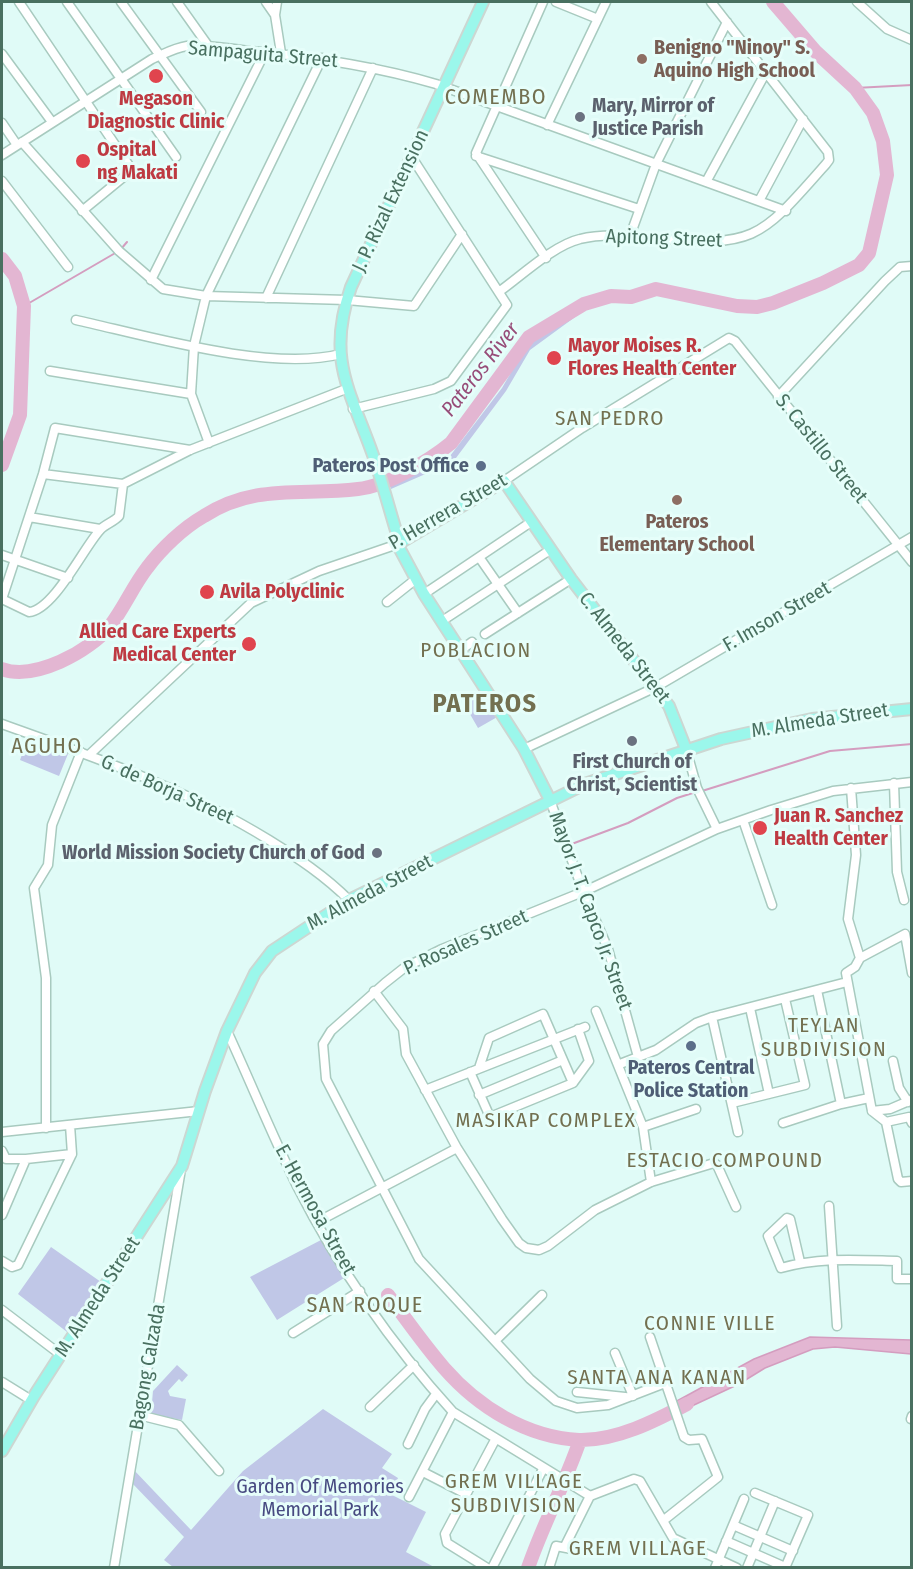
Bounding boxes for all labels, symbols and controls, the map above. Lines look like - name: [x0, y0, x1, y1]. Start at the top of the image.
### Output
- place label: Benigno "Ninoy" S. Aquino High School: [654, 36, 815, 83]
- street label: Sampaguita Street: [187, 37, 339, 73]
- marker: Benigno "Ninoy" S. Aquino High School: [635, 52, 649, 66]
- marker: Megason Diagnostic Clinic: [147, 67, 165, 85]
- district label: COMEMBO: [445, 85, 547, 111]
- place label: Megason Diagnostic Clinic: [87, 87, 225, 134]
- place label: Mary, Mirror of Justice Parish: [592, 94, 714, 141]
- marker: Mary, Mirror of Justice Parish: [573, 110, 587, 124]
- street label: J. P. Rizal Extension: [348, 126, 434, 276]
- place label: Ospital ng Makati: [97, 138, 178, 185]
- marker: Ospital ng Makati: [74, 152, 92, 170]
- street label: Apitong Street: [605, 225, 723, 253]
- water label: Pateros River: [437, 318, 525, 422]
- place label: Mayor Moises R. Flores Health Center: [568, 334, 736, 381]
- marker: Mayor Moises R. Flores Health Center: [545, 349, 563, 367]
- street label: S. Castillo Street: [770, 390, 872, 508]
- district label: SAN PEDRO: [555, 406, 665, 432]
- place label: Pateros Post Office: [312, 454, 469, 478]
- marker: Pateros Post Office: [474, 459, 488, 473]
- street label: P. Herrera Street: [385, 469, 511, 555]
- marker: Pateros Elementary School: [670, 493, 684, 507]
- place label: Pateros Elementary School: [600, 510, 754, 557]
- street label: F. Imson Street: [719, 577, 835, 657]
- place label: Avila Polyclinic: [220, 580, 344, 604]
- marker: Avila Polyclinic: [198, 583, 216, 601]
- street label: C. Almeda Street: [573, 588, 675, 708]
- place label: Allied Care Experts Medical Center: [80, 620, 236, 667]
- marker: Allied Care Experts Medical Center: [240, 635, 258, 653]
- district label: POBLACION: [420, 638, 532, 664]
- district label: PATEROS: [432, 689, 538, 721]
- street label: M. Almeda Street: [750, 698, 890, 744]
- district label: AGUHO: [11, 734, 83, 760]
- marker: First Church of Christ, Scientist: [625, 734, 639, 748]
- street label: G. de Borja Street: [97, 750, 237, 830]
- place label: First Church of Christ, Scientist: [567, 750, 697, 797]
- place label: Juan R. Sanchez Health Center: [774, 804, 903, 851]
- street label: Mayor J. T. Capco Jr. Street: [543, 809, 637, 1013]
- marker: Juan R. Sanchez Health Center: [751, 819, 769, 837]
- place label: World Mission Society Church of God: [62, 841, 365, 865]
- marker: World Mission Society Church of God: [370, 846, 384, 860]
- street label: M. Almeda Street: [303, 850, 437, 936]
- street label: P. Rosales Street: [400, 905, 532, 981]
- district label: TEYLAN SUBDIVISION: [761, 1013, 887, 1063]
- marker: Pateros Central Police Station: [684, 1039, 698, 1053]
- place label: Pateros Central Police Station: [628, 1056, 754, 1103]
- district label: MASIKAP COMPLEX: [455, 1108, 637, 1134]
- street label: E. Hermosa Street: [269, 1141, 361, 1279]
- district label: ESTACIO COMPOUND: [626, 1148, 824, 1174]
- street label: M. Almeda Street: [50, 1232, 146, 1362]
- district label: SAN ROQUE: [306, 1293, 424, 1319]
- street label: Bagong Calzada: [125, 1302, 171, 1432]
- district label: CONNIE VILLE: [644, 1311, 776, 1337]
- district label: SANTA ANA KANAN: [567, 1365, 747, 1391]
- district label: GREM VILLAGE SUBDIVISION: [445, 1469, 583, 1519]
- park label: Garden Of Memories Memorial Park: [236, 1475, 404, 1522]
- district label: GREM VILLAGE: [569, 1536, 707, 1562]

